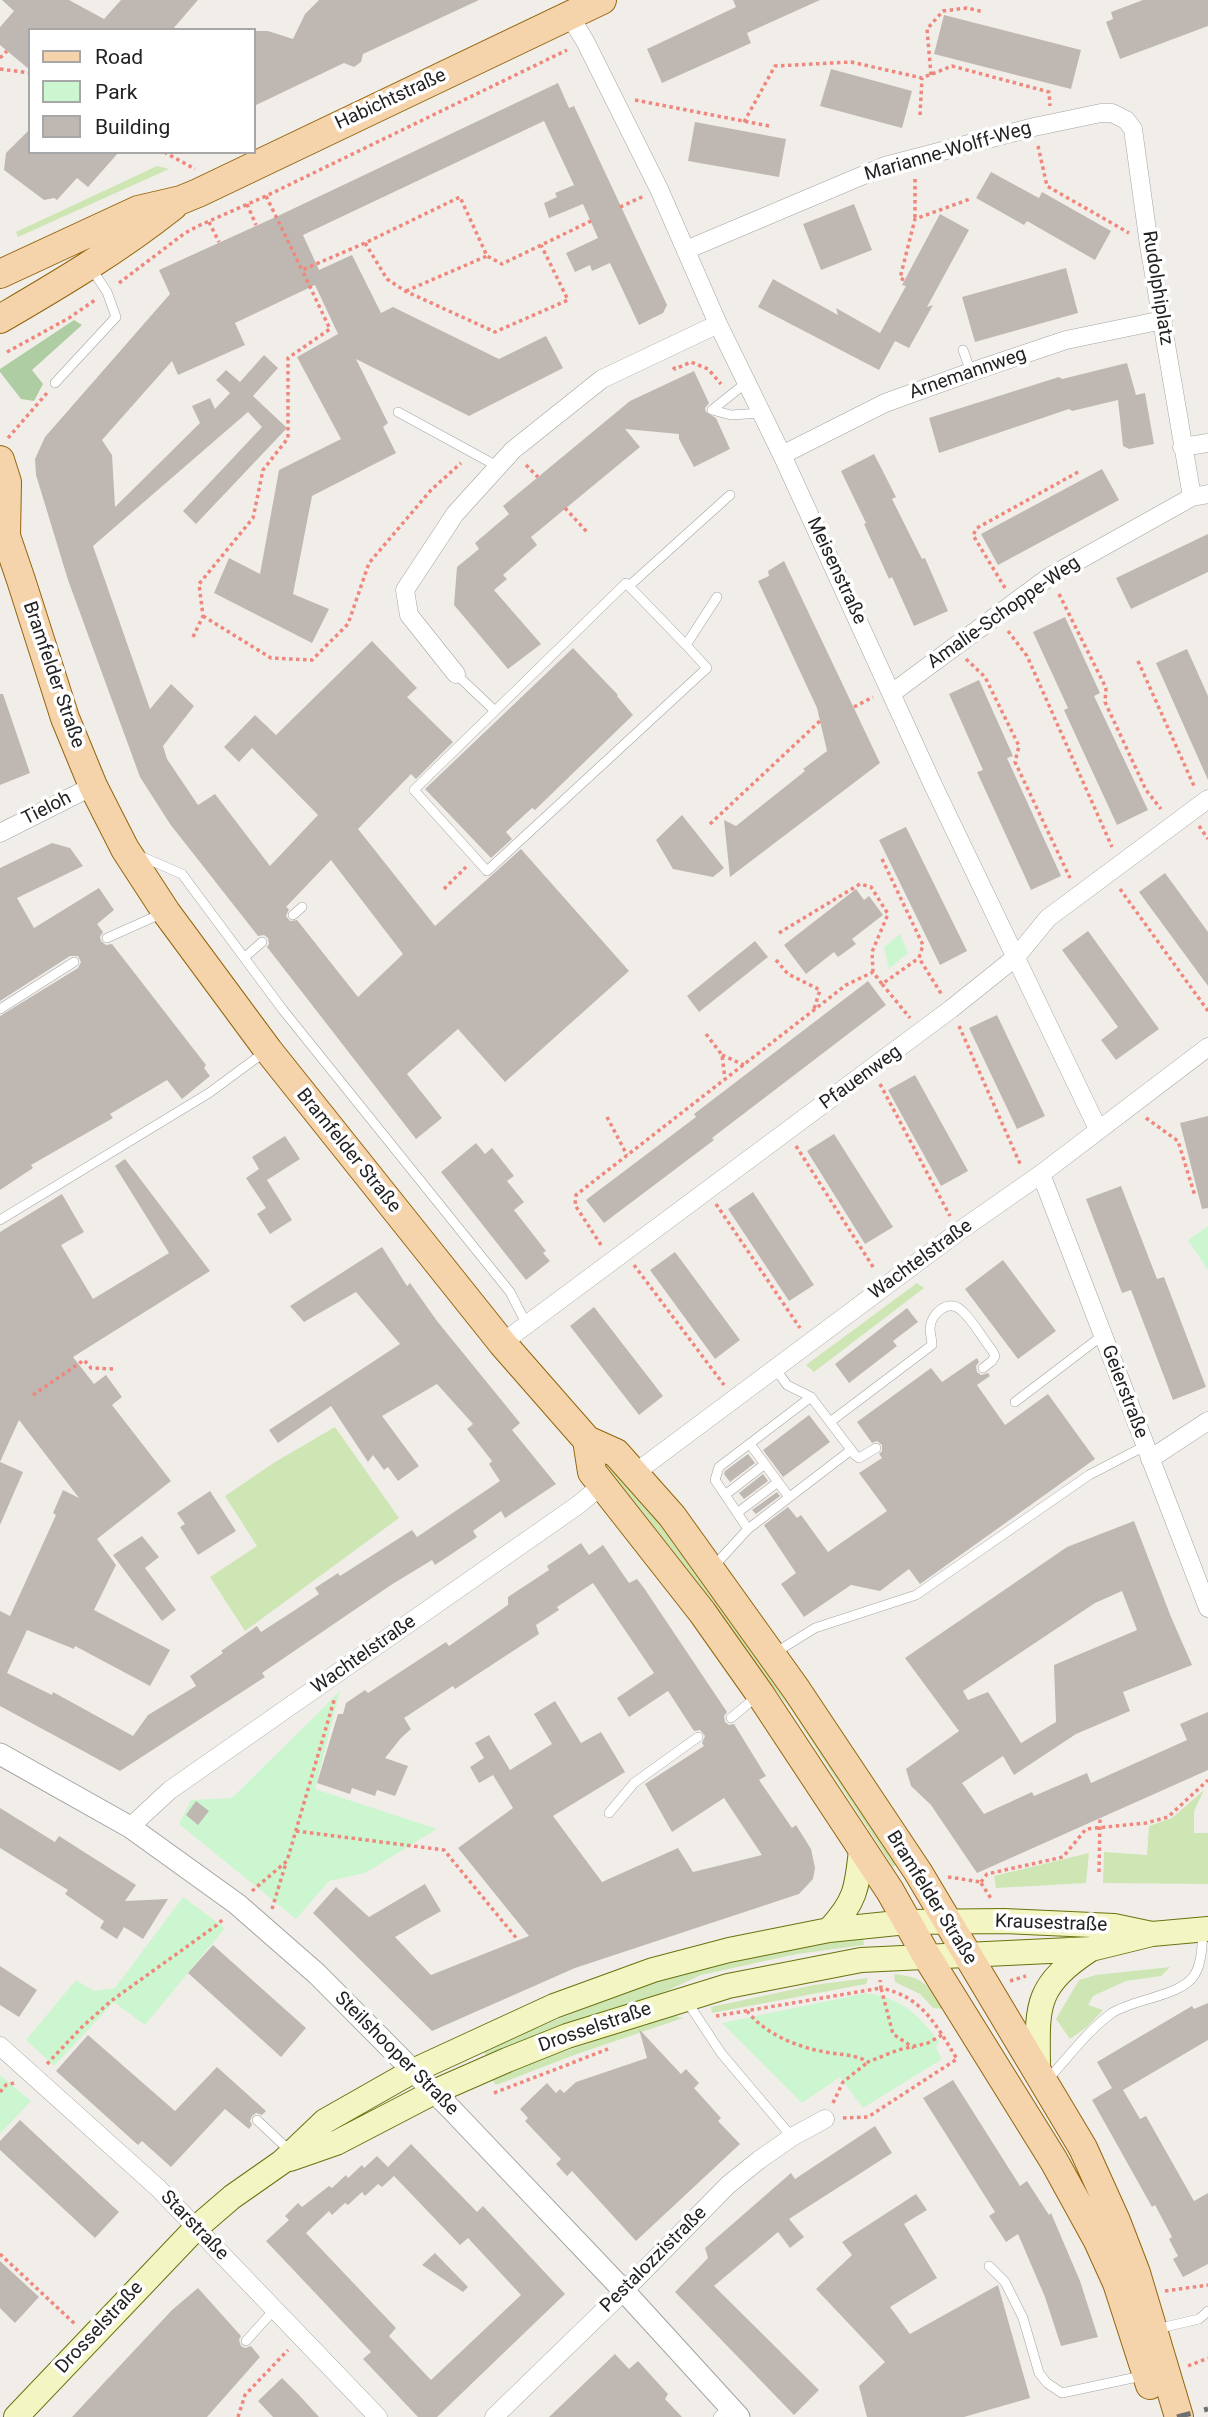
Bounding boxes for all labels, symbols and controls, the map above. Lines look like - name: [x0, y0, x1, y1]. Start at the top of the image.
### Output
- legend: [28, 28, 256, 154]
- text: Road: [95, 45, 143, 69]
- street label: Habichtstraße: [332, 64, 450, 136]
- text: Park: [95, 80, 137, 104]
- text: Building: [95, 115, 170, 139]
- street label: Marianne-Wolff-Weg: [862, 117, 1034, 187]
- street label: Rudolphiplatz: [1137, 229, 1177, 347]
- street label: Arnemannweg: [906, 343, 1030, 405]
- street label: Meisenstraße: [801, 514, 871, 628]
- street label: Amalie-Schoppe-Weg: [924, 552, 1084, 674]
- street label: Bramfelder Straße: [17, 599, 89, 751]
- street label: Tieloh: [19, 787, 75, 831]
- street label: Pfauenweg: [816, 1041, 906, 1115]
- street label: Bramfelder Straße: [291, 1084, 405, 1218]
- street label: Wachtelstraße: [865, 1215, 977, 1305]
- street label: Geierstraße: [1096, 1342, 1152, 1442]
- street label: Wachtelstraße: [307, 1611, 421, 1699]
- street label: Bramfelder Straße: [881, 1827, 981, 1969]
- street label: Krausestraße: [994, 1911, 1108, 1937]
- street label: Steilshooper Straße: [329, 1987, 463, 2121]
- street label: Drosselstraße: [536, 1998, 654, 2058]
- street label: Starstraße: [155, 2186, 233, 2266]
- street label: Pestalozzistraße: [596, 2202, 712, 2318]
- street label: Drosselstraße: [52, 2277, 148, 2379]

